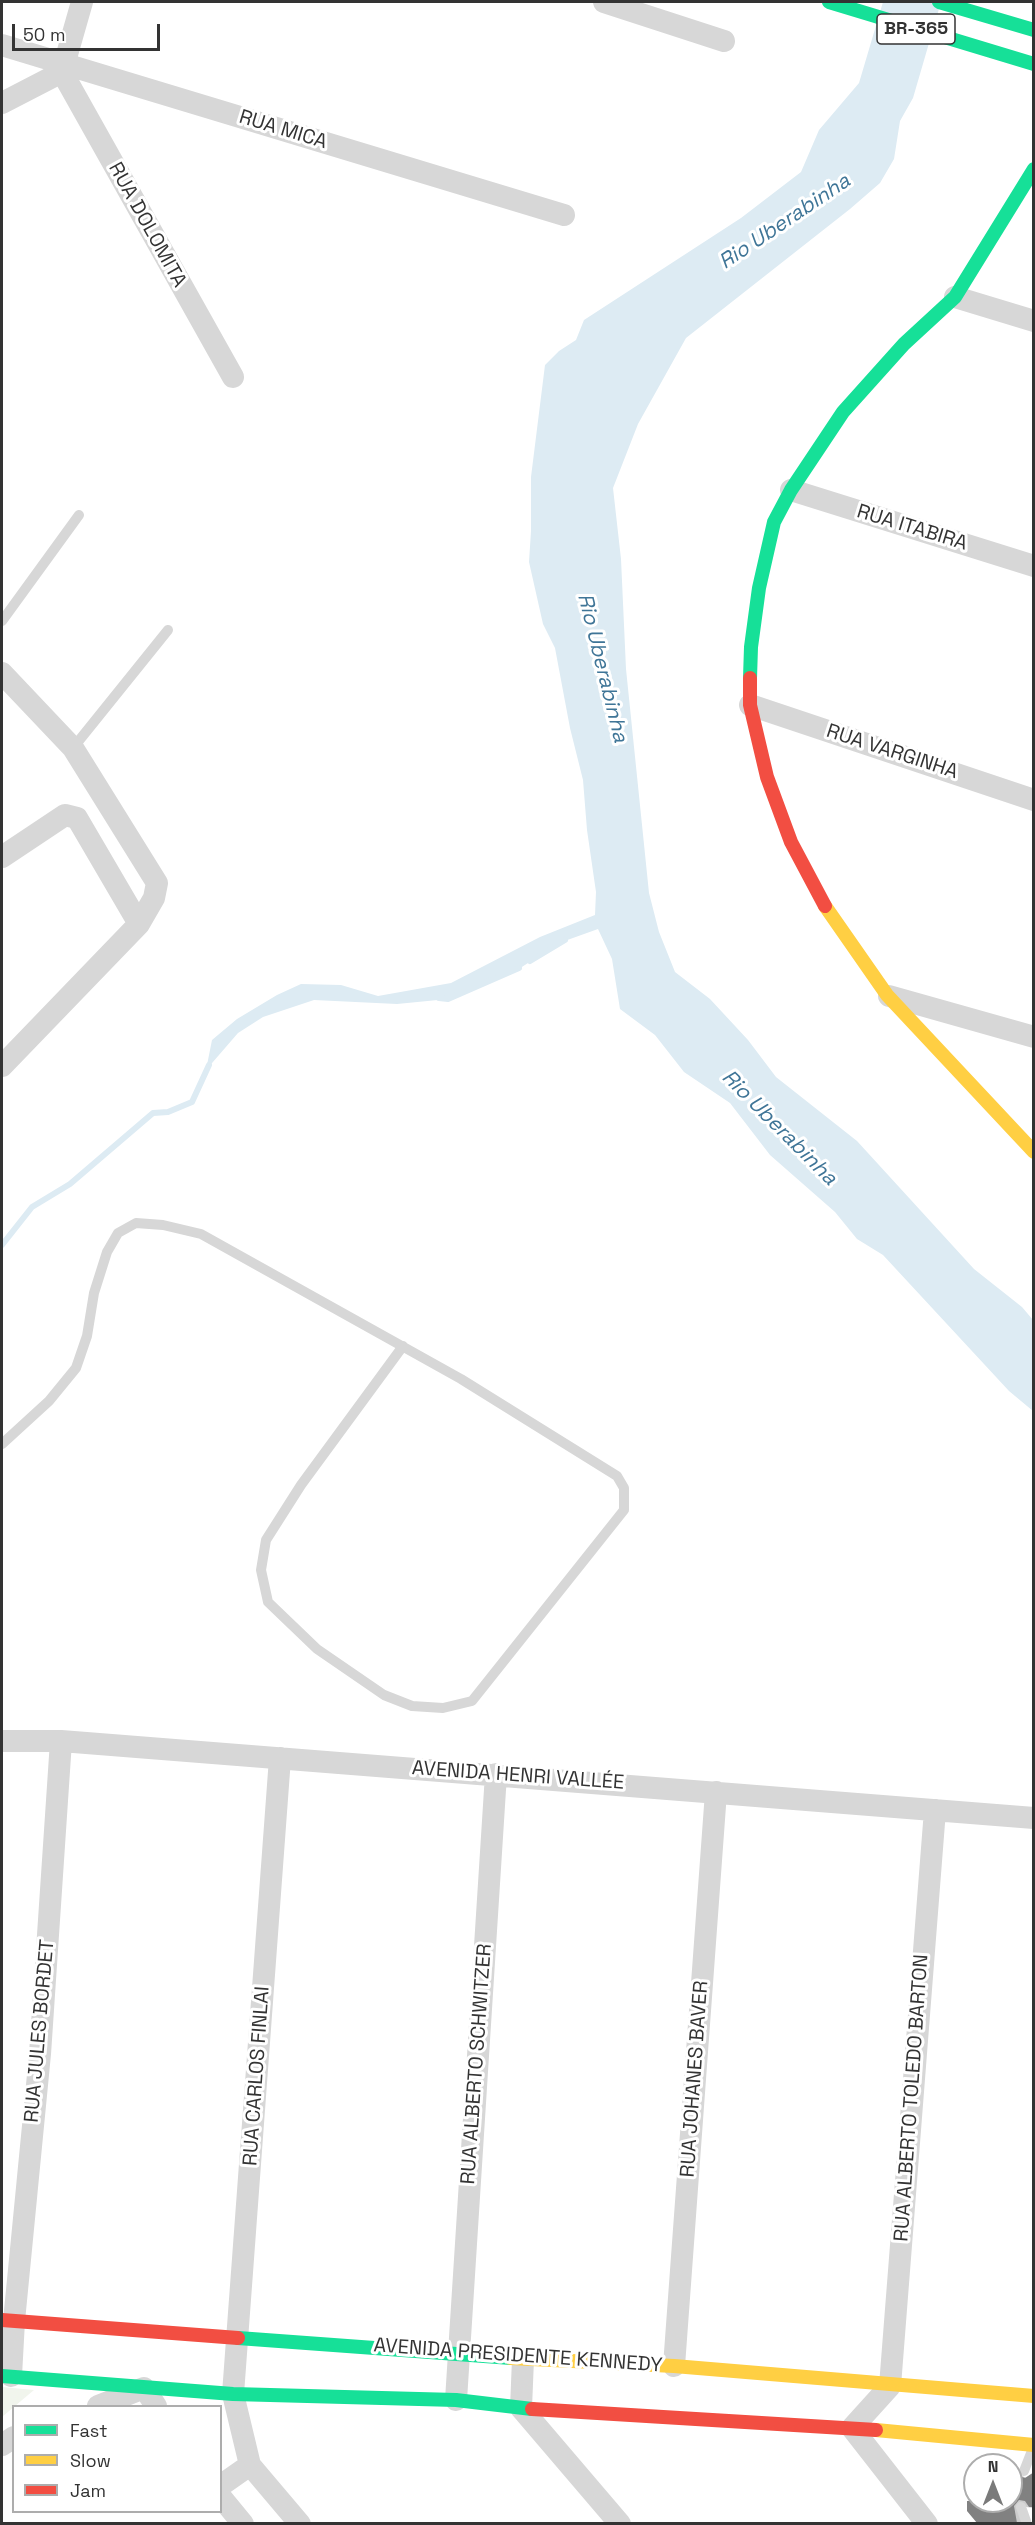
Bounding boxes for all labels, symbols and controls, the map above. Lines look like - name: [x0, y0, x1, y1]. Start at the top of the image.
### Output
- scale bar: [15, 12, 164, 50]
- road number: BR-365: [877, 14, 955, 44]
- text: 50 m: [23, 23, 65, 46]
- street label: RUA MICA: [236, 105, 330, 155]
- street label: RUA DOLOMITA: [103, 158, 191, 292]
- water label: Rio Uberabinha: [715, 169, 855, 275]
- street label: RUA ITABIRA: [854, 500, 970, 556]
- water label: Rio Uberabinha: [571, 591, 633, 745]
- street label: RUA VARGINHA: [823, 719, 961, 785]
- water label: Rio Uberabinha: [716, 1065, 842, 1191]
- street label: AVENIDA HENRI VALLÉE: [411, 1757, 625, 1795]
- street label: RUA JULES BORDET: [20, 1938, 60, 2124]
- street label: RUA ALBERTO SCHWITZER: [457, 1943, 497, 2185]
- street label: RUA ALBERTO TOLEDO BARTON: [890, 1954, 934, 2242]
- street label: RUA JOHANES BAVER: [676, 1980, 714, 2178]
- street label: RUA CARLOS FINLAI: [239, 1985, 275, 2167]
- street label: AVENIDA PRESIDENTE KENNEDY: [373, 2334, 663, 2378]
- legend: [12, 2405, 222, 2513]
- text: Fast: [70, 2419, 107, 2442]
- text: Slow: [70, 2449, 111, 2472]
- north arrow: [963, 2453, 1023, 2513]
- text: N: [988, 2456, 998, 2477]
- text: Jam: [70, 2479, 106, 2502]

